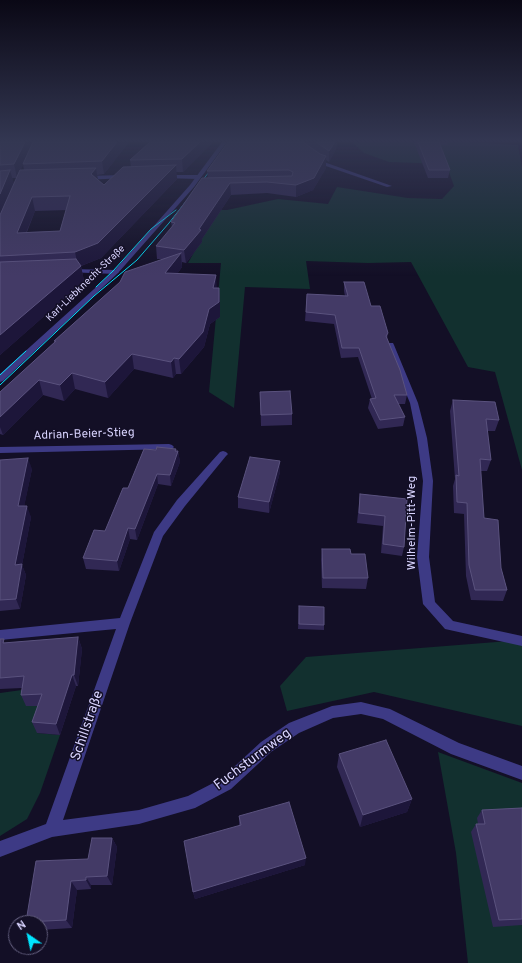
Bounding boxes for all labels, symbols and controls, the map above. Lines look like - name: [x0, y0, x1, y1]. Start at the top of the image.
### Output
- street label: Karl-Liebknecht-Straße: [44, 243, 128, 325]
- street label: Adrian-Beier-Stieg: [33, 426, 135, 444]
- street label: Wilhelm-Pitt-Weg: [406, 476, 420, 570]
- street label: Schillstraße: [68, 689, 108, 763]
- street label: Fuchsturmweg: [211, 726, 295, 794]
- north arrow: [8, 915, 48, 955]
- text: N: [15, 918, 29, 934]

